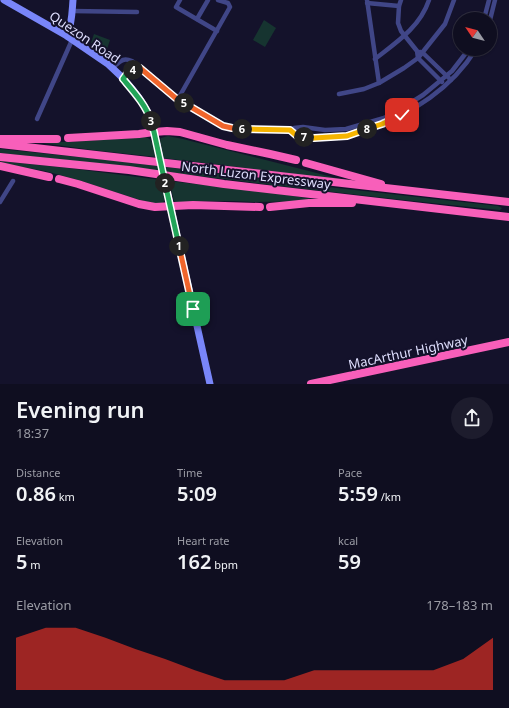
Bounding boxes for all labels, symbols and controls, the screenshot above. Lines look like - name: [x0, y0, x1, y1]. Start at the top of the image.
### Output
- street label: Quezon Road: [46, 7, 124, 67]
- north arrow: [453, 12, 497, 56]
- map controls: [453, 12, 497, 56]
- pin: 4: [123, 60, 143, 80]
- text: 4: [130, 62, 136, 77]
- pin: 5: [174, 93, 194, 113]
- text: 5: [181, 95, 187, 110]
- pin: [385, 98, 419, 132]
- icon: check: [391, 104, 413, 126]
- pin: 3: [141, 111, 161, 131]
- text: 3: [148, 113, 154, 128]
- pin: 6: [232, 119, 252, 139]
- pin: 8: [357, 119, 377, 139]
- text: 6: [239, 121, 245, 136]
- text: 8: [364, 121, 370, 136]
- pin: 7: [294, 127, 314, 147]
- text: 7: [301, 129, 307, 144]
- street label: North Luzon Expressway: [180, 157, 332, 193]
- pin: 2: [155, 173, 175, 193]
- text: 2: [162, 175, 168, 190]
- pin: 1: [169, 236, 189, 256]
- text: 1: [176, 238, 182, 253]
- pin: [176, 292, 210, 326]
- icon: arrive: [182, 298, 204, 320]
- street label: MacArthur Highway: [347, 330, 470, 373]
- text: Evening run: [16, 394, 145, 424]
- button: share: [451, 397, 493, 439]
- text: 18:37: [16, 424, 49, 442]
- text: Distance: [16, 465, 61, 480]
- text: Time: [177, 465, 202, 480]
- text: Pace: [338, 465, 362, 480]
- text: 0.86: [16, 480, 56, 507]
- text: 5:09: [177, 480, 217, 507]
- text: 5:59: [338, 480, 378, 507]
- text: km: [56, 489, 75, 504]
- text: /km: [378, 489, 401, 504]
- text: Elevation: [16, 533, 63, 548]
- text: Heart rate: [177, 533, 230, 548]
- text: kcal: [338, 533, 358, 548]
- text: 5: [16, 548, 27, 575]
- text: 162: [177, 548, 211, 575]
- text: 59: [338, 548, 361, 575]
- text: m: [27, 557, 41, 572]
- text: bpm: [211, 557, 238, 572]
- text: Elevation: [16, 596, 72, 614]
- text: 178–183 m: [426, 596, 493, 614]

